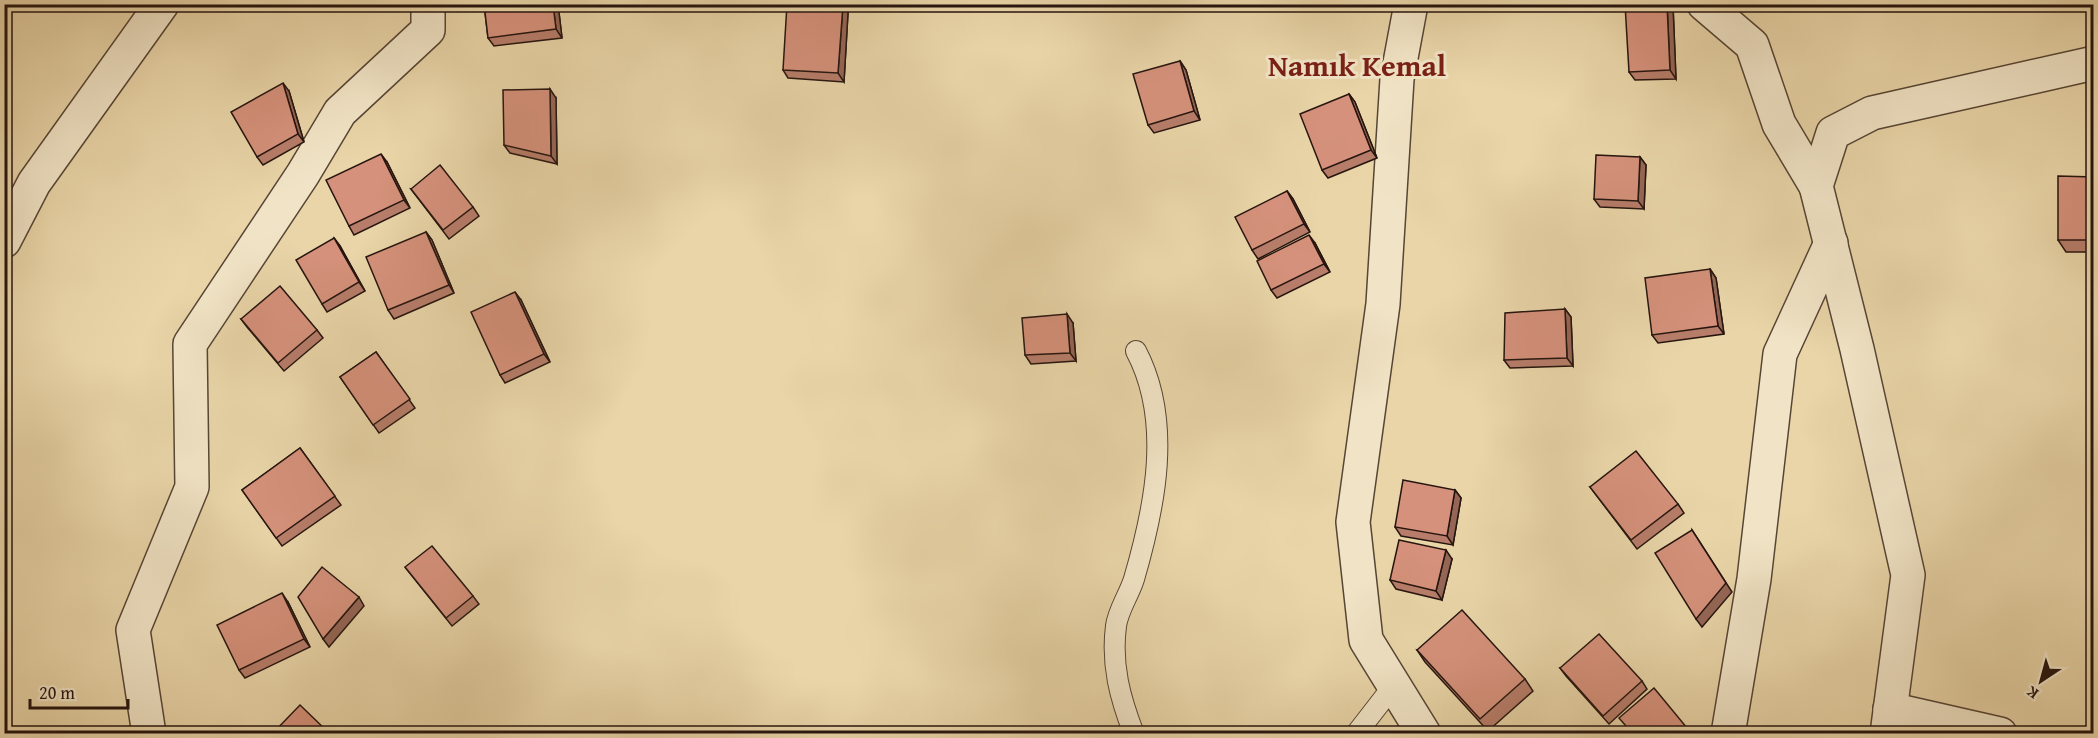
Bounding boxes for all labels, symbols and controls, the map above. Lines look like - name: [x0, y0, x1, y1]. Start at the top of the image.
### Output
- district label: Namık Kemal: [1268, 43, 1446, 87]
- north arrow: [2011, 651, 2071, 711]
- scale bar: [30, 672, 128, 710]
- text: 20 m: [39, 679, 75, 706]
- text: K: [2020, 680, 2043, 706]

